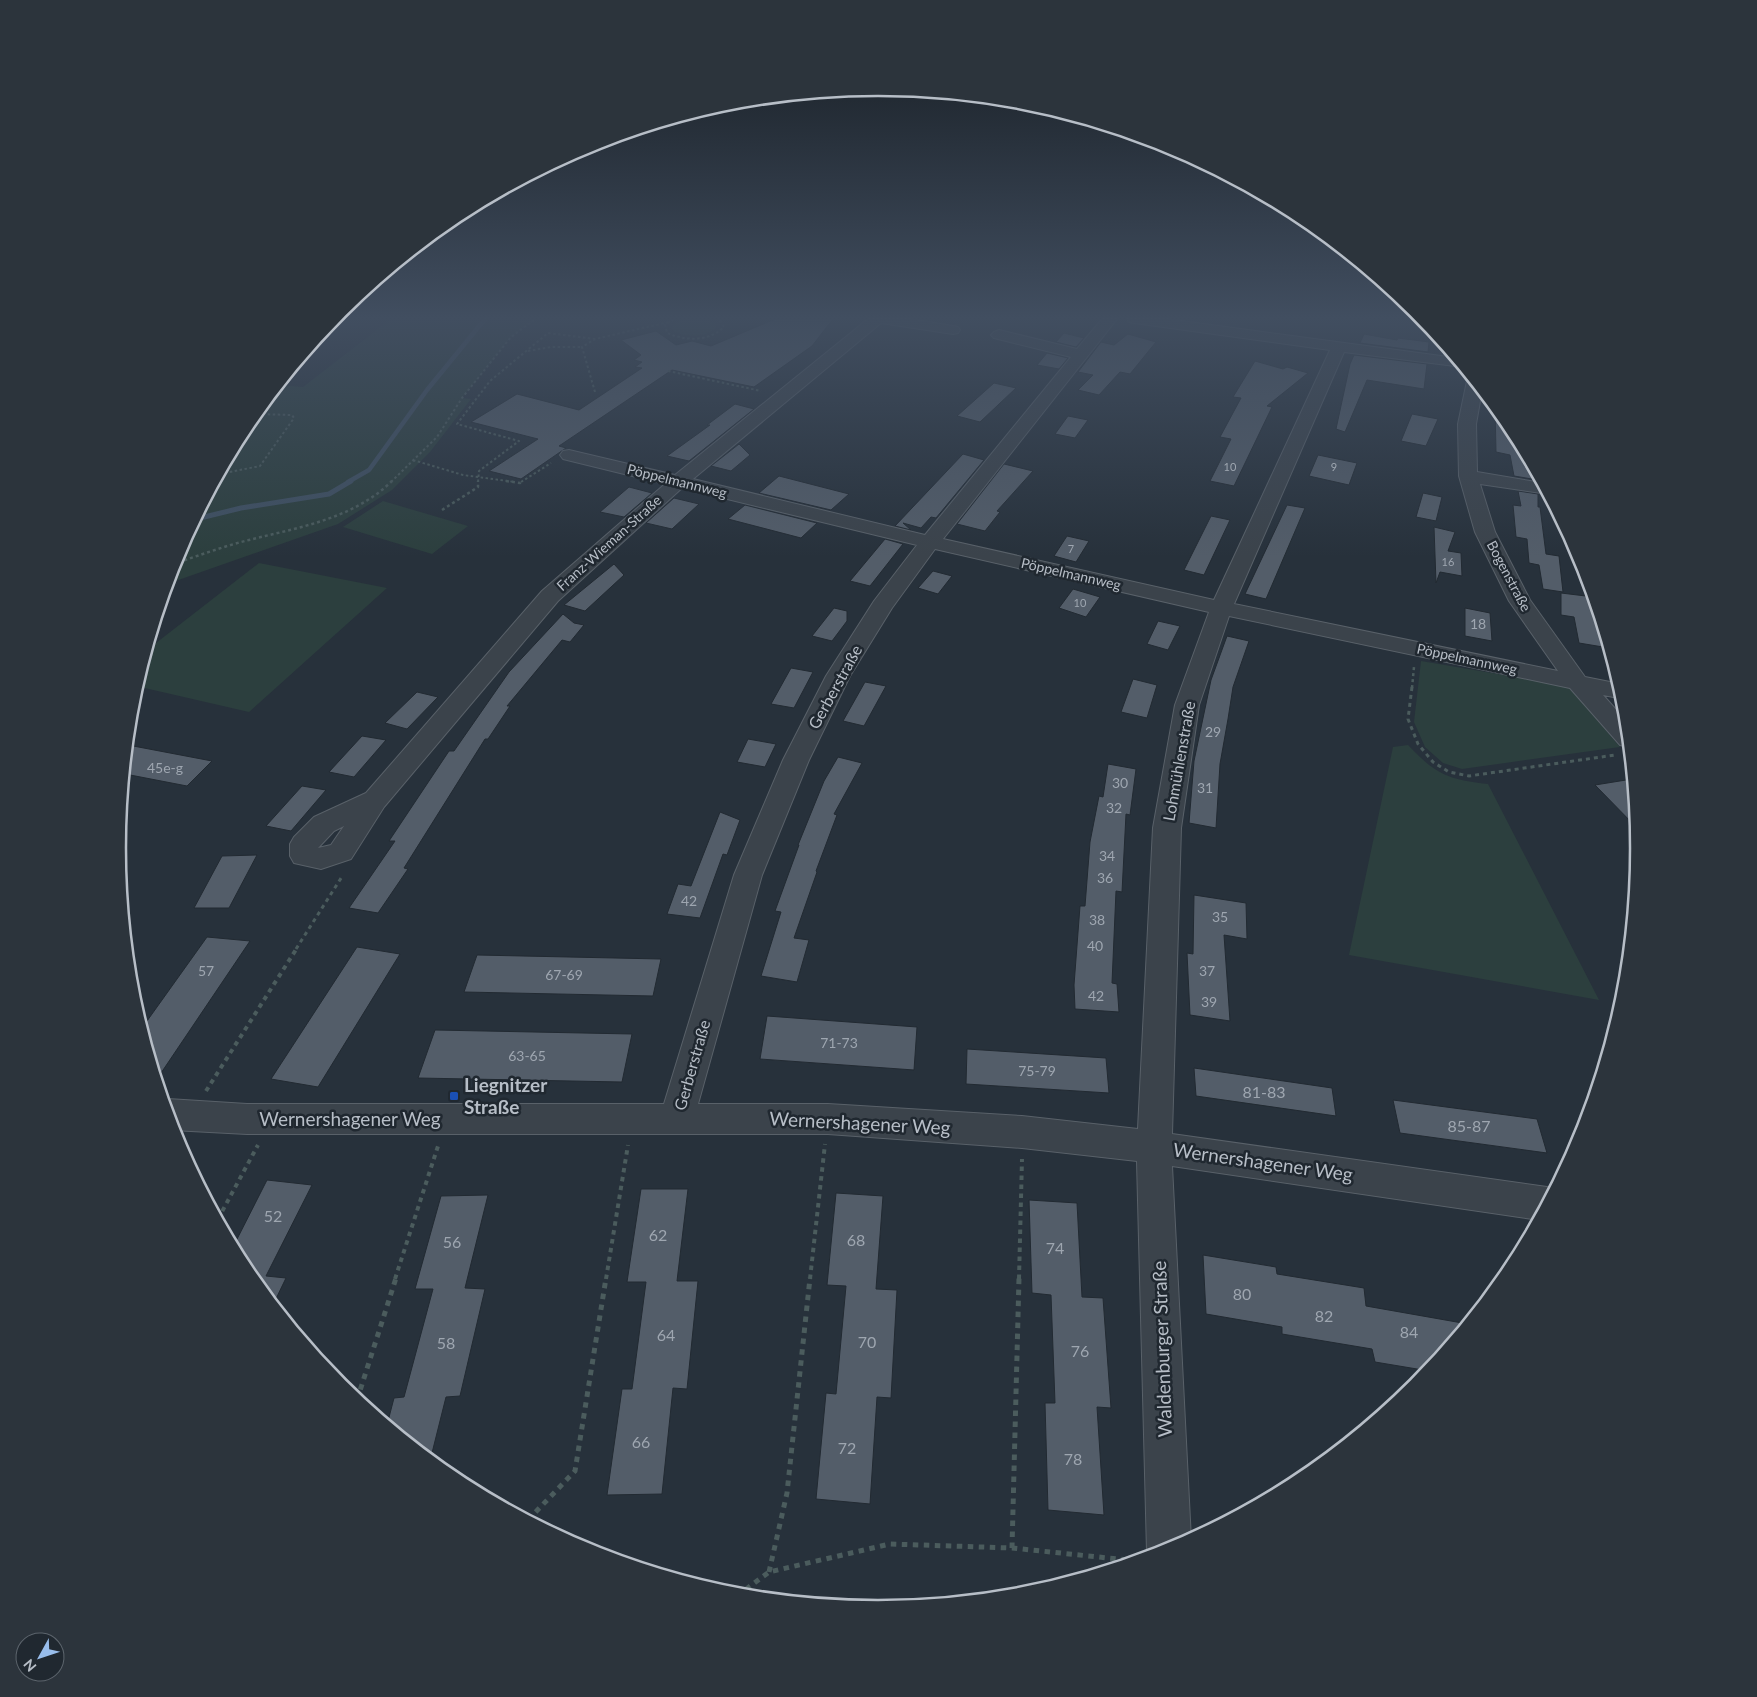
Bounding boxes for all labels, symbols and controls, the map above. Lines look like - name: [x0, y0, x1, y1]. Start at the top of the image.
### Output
- street label: Pöppelmannweg: [626, 460, 729, 501]
- house number: 10: [1224, 460, 1237, 473]
- house number: 9: [1331, 460, 1337, 473]
- street label: Franz-Wieman-Straße: [553, 491, 664, 594]
- street label: Bogenstraße: [1484, 537, 1535, 614]
- house number: 7: [1068, 542, 1074, 555]
- street label: Pöppelmannweg: [1020, 554, 1123, 593]
- house number: 16: [1442, 555, 1454, 568]
- house number: 10: [1074, 596, 1087, 609]
- house number: 18: [1470, 615, 1486, 632]
- street label: Pöppelmannweg: [1415, 640, 1519, 677]
- street label: Gerberstraße: [804, 641, 865, 732]
- street label: Lohmühlenstraße: [1159, 699, 1198, 823]
- house number: 29: [1205, 723, 1221, 740]
- house number: 45e-g: [147, 759, 183, 776]
- house number: 30: [1112, 774, 1128, 791]
- house number: 31: [1197, 779, 1213, 796]
- house number: 32: [1106, 799, 1122, 816]
- house number: 34: [1099, 847, 1115, 864]
- house number: 36: [1097, 869, 1113, 886]
- house number: 42: [681, 892, 697, 909]
- house number: 35: [1212, 908, 1228, 925]
- house number: 38: [1089, 911, 1105, 928]
- house number: 40: [1087, 937, 1103, 954]
- house number: 57: [198, 962, 214, 979]
- house number: 37: [1199, 962, 1215, 979]
- house number: 67-69: [545, 966, 583, 983]
- house number: 42: [1088, 987, 1104, 1004]
- house number: 39: [1201, 993, 1217, 1010]
- street label: Gerberstraße: [670, 1017, 713, 1112]
- house number: 71-73: [820, 1034, 858, 1051]
- house number: 63-65: [508, 1047, 546, 1064]
- house number: 75-79: [1018, 1062, 1056, 1079]
- place label: Liegnitzer Straße: [464, 1073, 548, 1118]
- house number: 81-83: [1242, 1082, 1286, 1101]
- marker: Liegnitzer Straße: [448, 1090, 460, 1102]
- street label: Wernershagener Weg: [769, 1106, 951, 1139]
- street label: Wernershagener Weg: [259, 1107, 441, 1130]
- house number: 85-87: [1447, 1116, 1491, 1135]
- street label: Wernershagener Weg: [1172, 1137, 1355, 1186]
- house number: 52: [264, 1206, 282, 1225]
- house number: 62: [649, 1225, 667, 1244]
- house number: 68: [847, 1230, 865, 1249]
- house number: 56: [443, 1232, 461, 1251]
- house number: 74: [1046, 1238, 1064, 1257]
- street label: Waldenburger Straße: [1147, 1260, 1176, 1438]
- house number: 80: [1233, 1284, 1251, 1303]
- house number: 82: [1315, 1306, 1333, 1325]
- house number: 84: [1400, 1322, 1418, 1341]
- house number: 64: [657, 1325, 675, 1344]
- house number: 70: [858, 1332, 876, 1351]
- house number: 58: [437, 1333, 455, 1352]
- house number: 76: [1071, 1341, 1089, 1360]
- house number: 66: [632, 1432, 650, 1451]
- house number: 72: [838, 1438, 856, 1457]
- house number: 78: [1064, 1449, 1082, 1468]
- north arrow: [15, 1632, 65, 1682]
- text: N: [20, 1656, 40, 1675]

